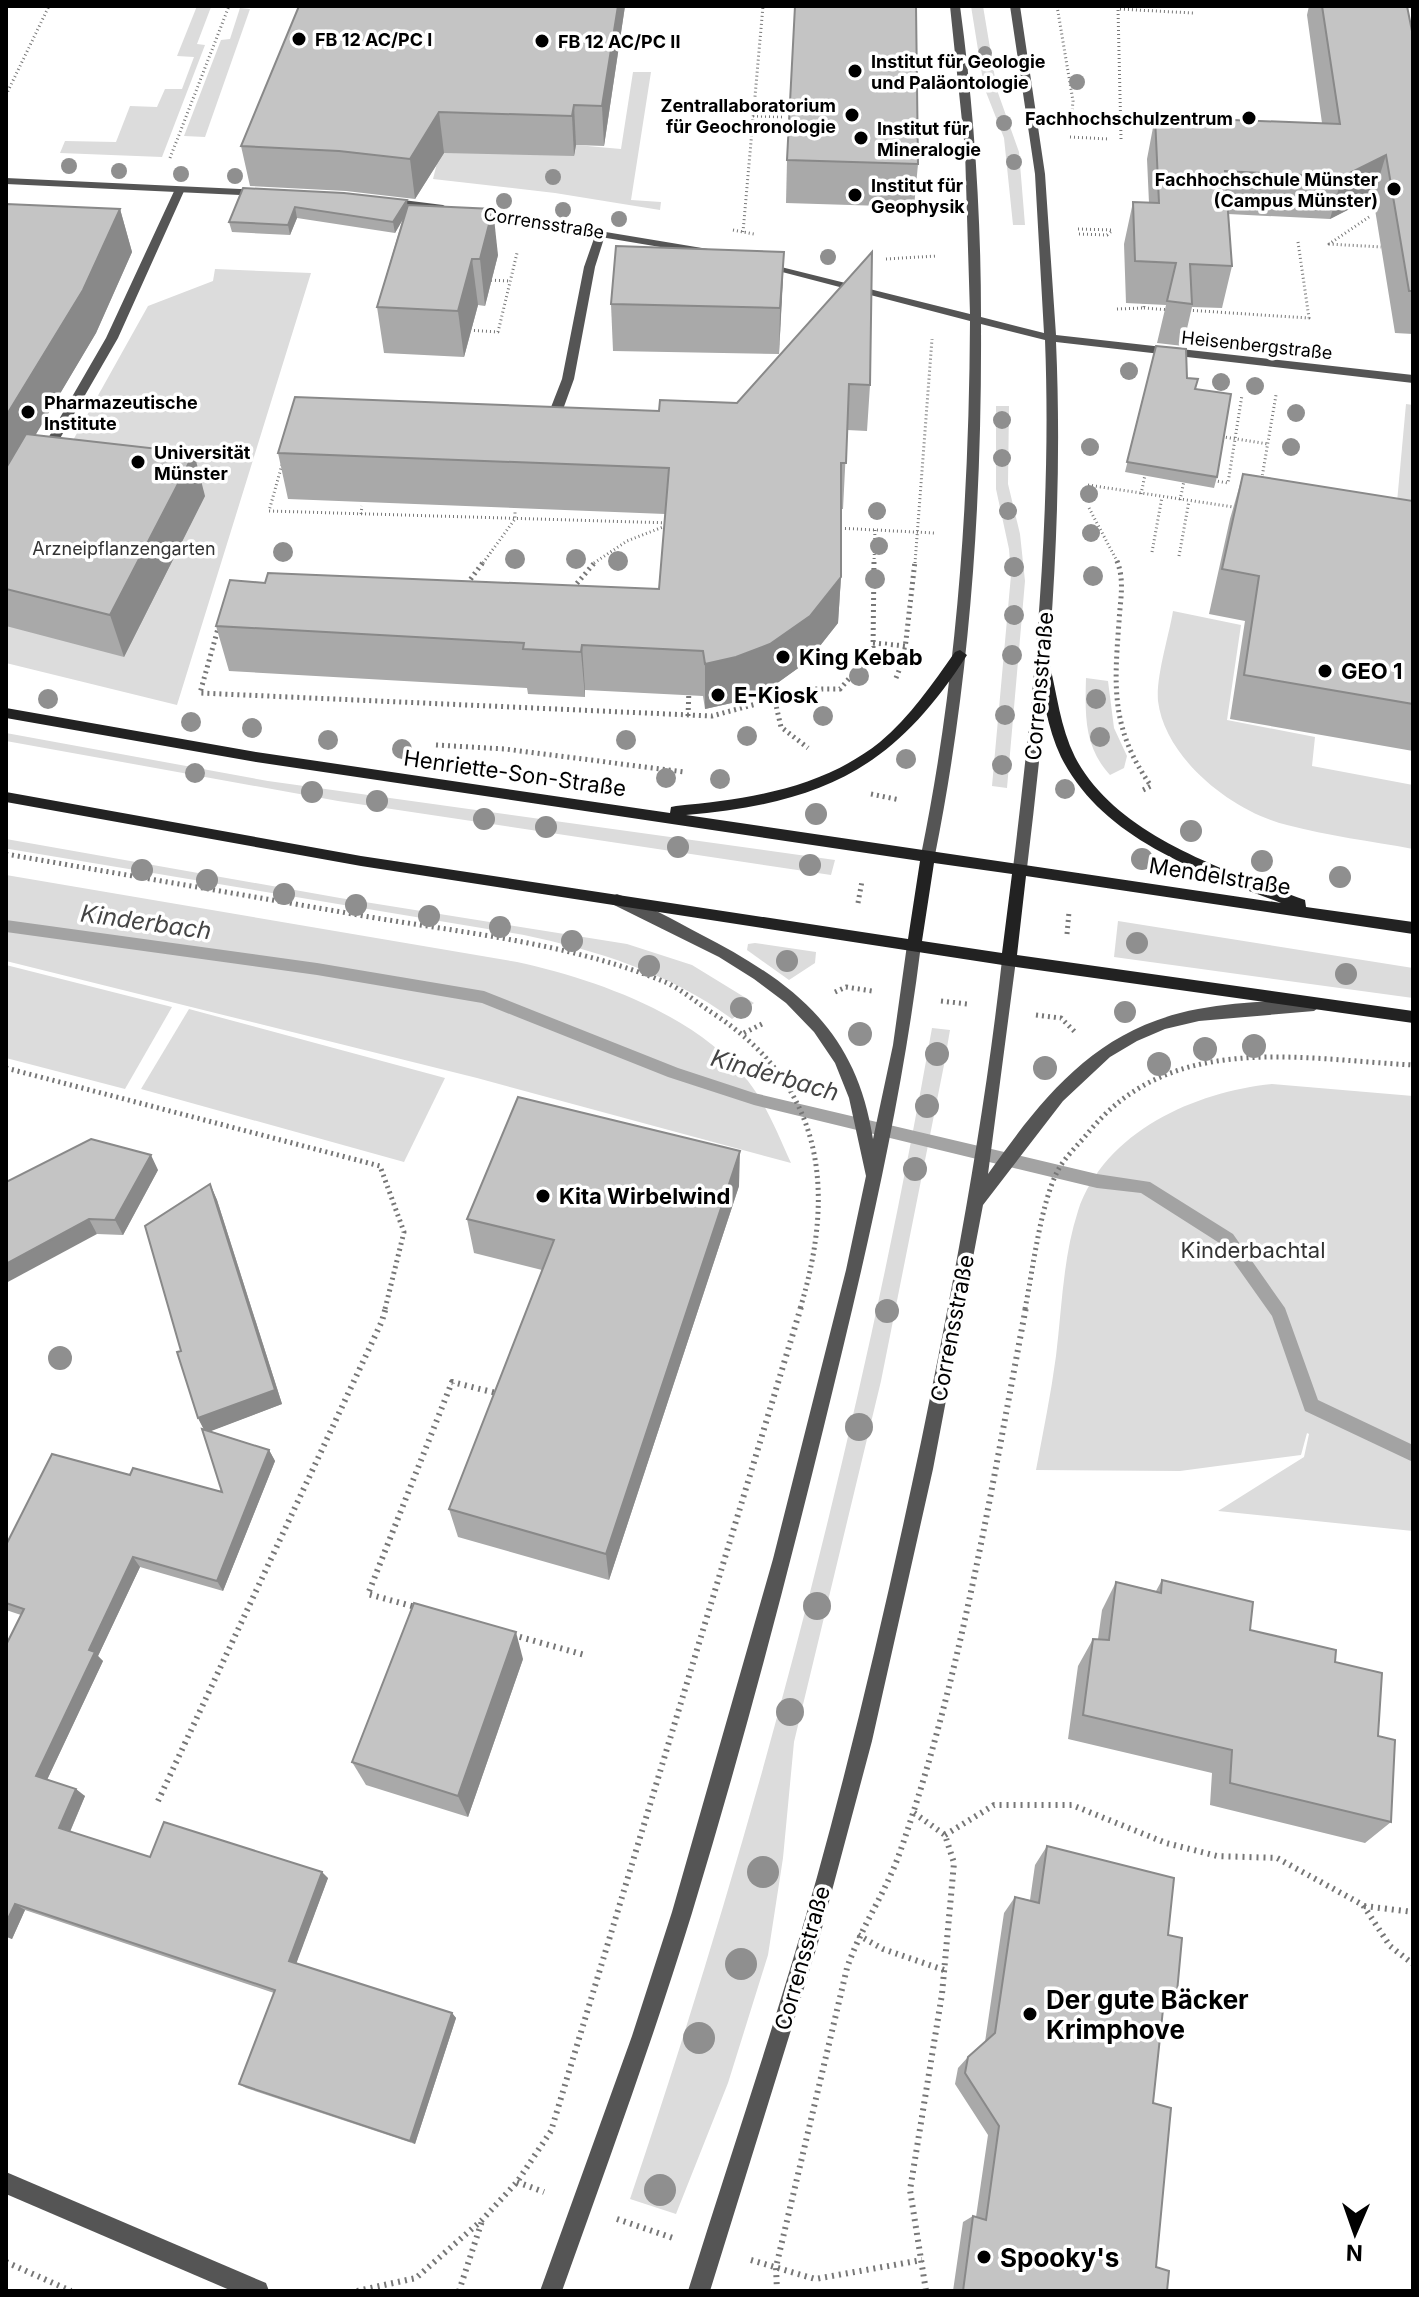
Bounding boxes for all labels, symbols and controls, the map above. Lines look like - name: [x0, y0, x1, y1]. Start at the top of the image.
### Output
- place label: FB 12 AC/PC I: [315, 29, 432, 50]
- marker: FB 12 AC/PC I: [290, 30, 308, 48]
- place label: FB 12 AC/PC II: [558, 31, 680, 52]
- marker: FB 12 AC/PC II: [533, 32, 551, 50]
- place label: Institut für Geologie und Paläontologie: [871, 51, 1046, 93]
- marker: Institut für Geologie und Paläontologie: [846, 62, 864, 80]
- place label: Zentrallaboratorium für Geochronologie: [660, 95, 836, 137]
- marker: Zentrallaboratorium für Geochronologie: [843, 106, 861, 124]
- place label: Fachhochschulzentrum: [1025, 108, 1233, 129]
- marker: Fachhochschulzentrum: [1240, 109, 1258, 127]
- place label: Institut für Mineralogie: [877, 118, 981, 160]
- marker: Institut für Mineralogie: [852, 129, 870, 147]
- place label: Fachhochschule Münster (Campus Münster): [1155, 169, 1378, 211]
- place label: Institut für Geophysik: [871, 175, 965, 217]
- marker: Fachhochschule Münster (Campus Münster): [1385, 180, 1403, 198]
- marker: Institut für Geophysik: [846, 186, 864, 204]
- street label: Corrensstraße: [482, 203, 606, 243]
- street label: Heisenbergstraße: [1180, 327, 1334, 363]
- place label: Pharmazeutische Institute: [44, 392, 198, 434]
- marker: Pharmazeutische Institute: [19, 403, 37, 421]
- place label: Universität Münster: [154, 442, 251, 484]
- marker: Universität Münster: [129, 453, 147, 471]
- park label: Arzneipflanzengarten: [32, 538, 216, 559]
- street label: Corrensstraße: [1020, 611, 1058, 761]
- place label: King Kebab: [799, 644, 923, 670]
- marker: King Kebab: [774, 648, 792, 666]
- place label: GEO 1: [1341, 658, 1403, 684]
- marker: GEO 1: [1316, 662, 1334, 680]
- place label: E-Kiosk: [734, 682, 818, 708]
- marker: E-Kiosk: [709, 686, 727, 704]
- street label: Henriette-Son-Straße: [402, 745, 628, 801]
- street label: Mendelstraße: [1147, 852, 1293, 900]
- water label: Kinderbach: [79, 898, 213, 946]
- water label: Kinderbach: [708, 1043, 842, 1107]
- place label: Kita Wirbelwind: [559, 1183, 730, 1209]
- marker: Kita Wirbelwind: [534, 1187, 552, 1205]
- park label: Kinderbachtal: [1181, 1237, 1325, 1263]
- street label: Corrensstraße: [925, 1252, 979, 1404]
- street label: Corrensstraße: [769, 1883, 835, 2033]
- place label: Der gute Bäcker Krimphove: [1046, 1984, 1249, 2045]
- marker: Der gute Bäcker Krimphove: [1021, 2005, 1039, 2023]
- north arrow: [1315, 2193, 1395, 2273]
- text: N: [1345, 2240, 1363, 2266]
- place label: Spooky's: [1000, 2242, 1119, 2273]
- marker: Spooky's: [975, 2248, 993, 2266]

